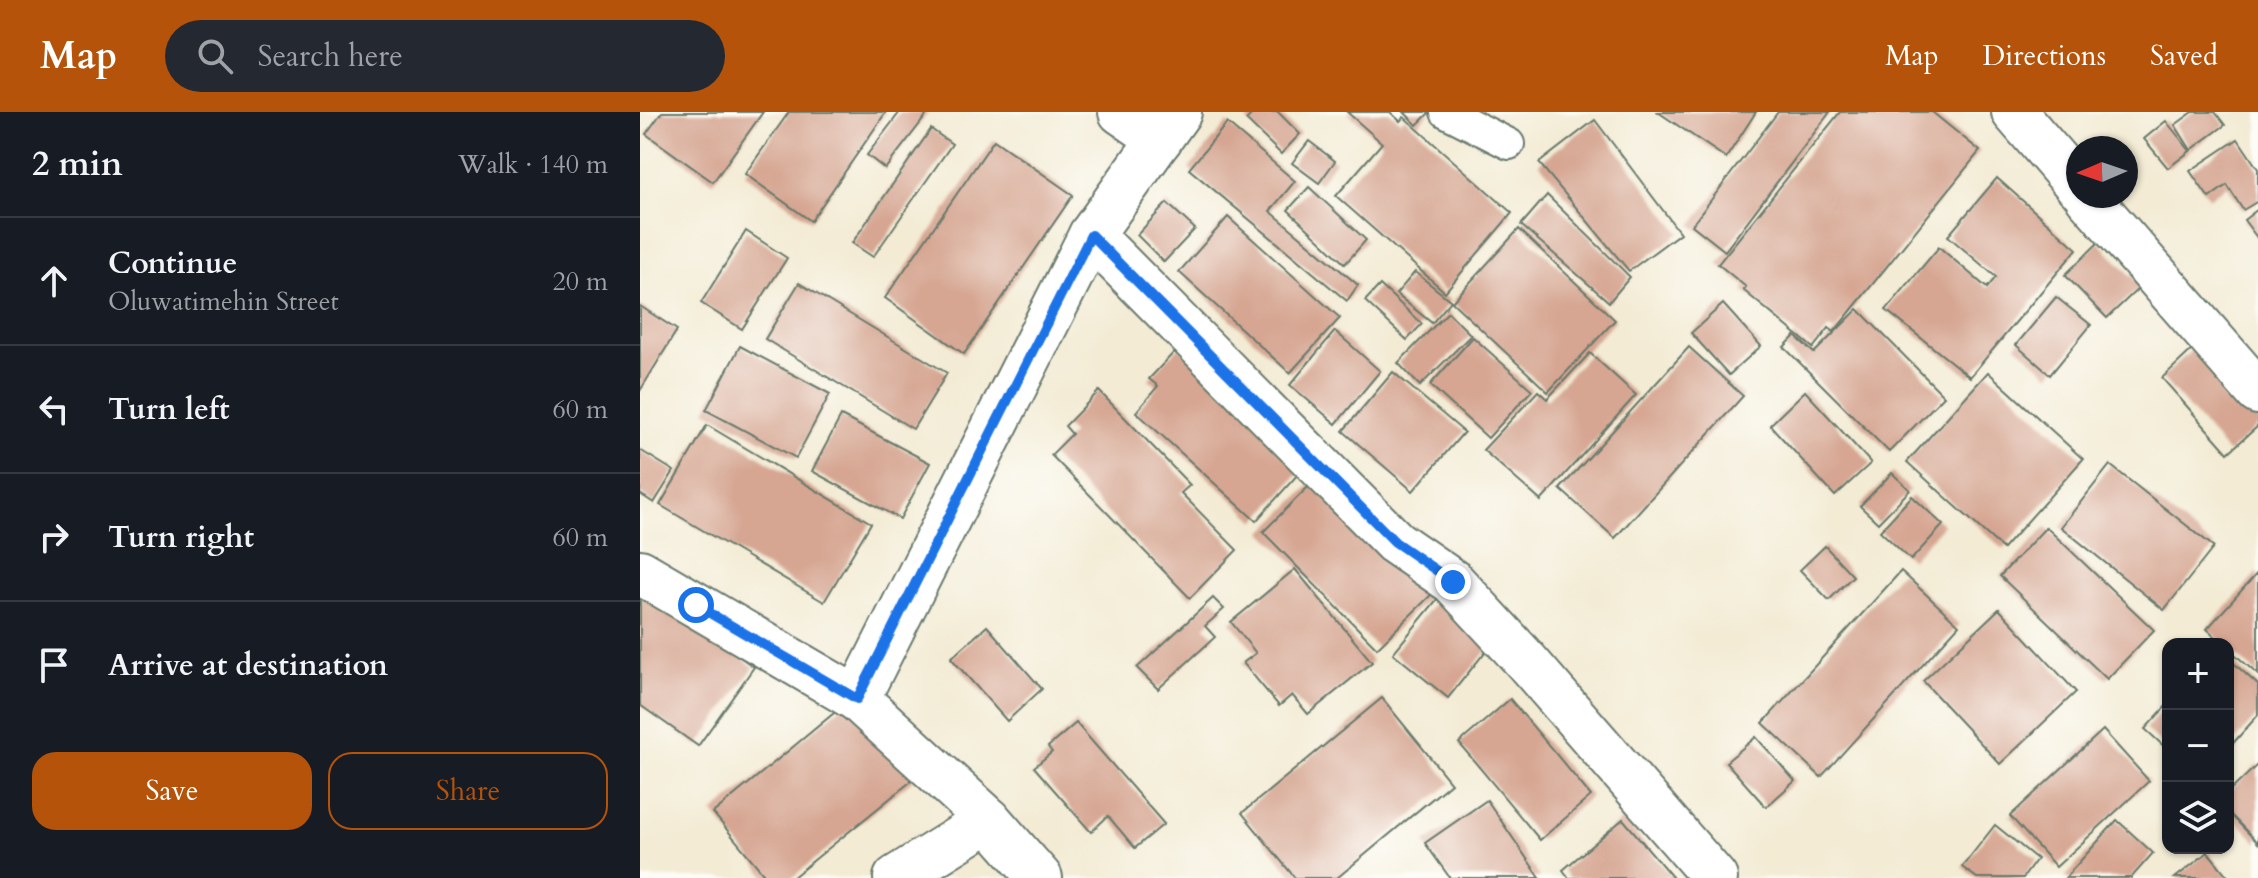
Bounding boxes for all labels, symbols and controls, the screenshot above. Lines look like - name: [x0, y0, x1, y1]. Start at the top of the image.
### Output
- search box: [165, 20, 725, 92]
- text: Map: [40, 30, 117, 82]
- icon: search: [193, 34, 237, 78]
- text: Search here: [257, 36, 403, 77]
- text: Map: [1885, 37, 1939, 75]
- text: Directions: [1983, 37, 2106, 75]
- text: Saved: [2150, 37, 2218, 75]
- north arrow: [2066, 136, 2138, 208]
- text: 2 min: [32, 141, 123, 187]
- text: Walk · 140 m: [458, 147, 608, 182]
- text: Continue: [108, 243, 237, 284]
- icon: ahead: [32, 259, 76, 303]
- text: 20 m: [552, 264, 608, 299]
- text: Oluwatimehin Street: [108, 284, 339, 319]
- icon: left: [32, 387, 76, 431]
- text: Turn left: [108, 389, 230, 430]
- text: 60 m: [552, 392, 608, 427]
- icon: right: [32, 515, 76, 559]
- text: Turn right: [108, 517, 254, 558]
- text: 60 m: [552, 520, 608, 555]
- route end: [1435, 564, 1471, 600]
- route start: [678, 587, 714, 623]
- map controls: [2162, 638, 2234, 854]
- button: +: [2162, 638, 2234, 710]
- icon: arrive: [32, 643, 76, 687]
- text: Arrive at destination: [108, 645, 388, 686]
- button: −: [2162, 710, 2234, 782]
- button: Save: [32, 752, 312, 830]
- button: Share: [328, 752, 608, 830]
- button: layers: [2162, 782, 2234, 854]

